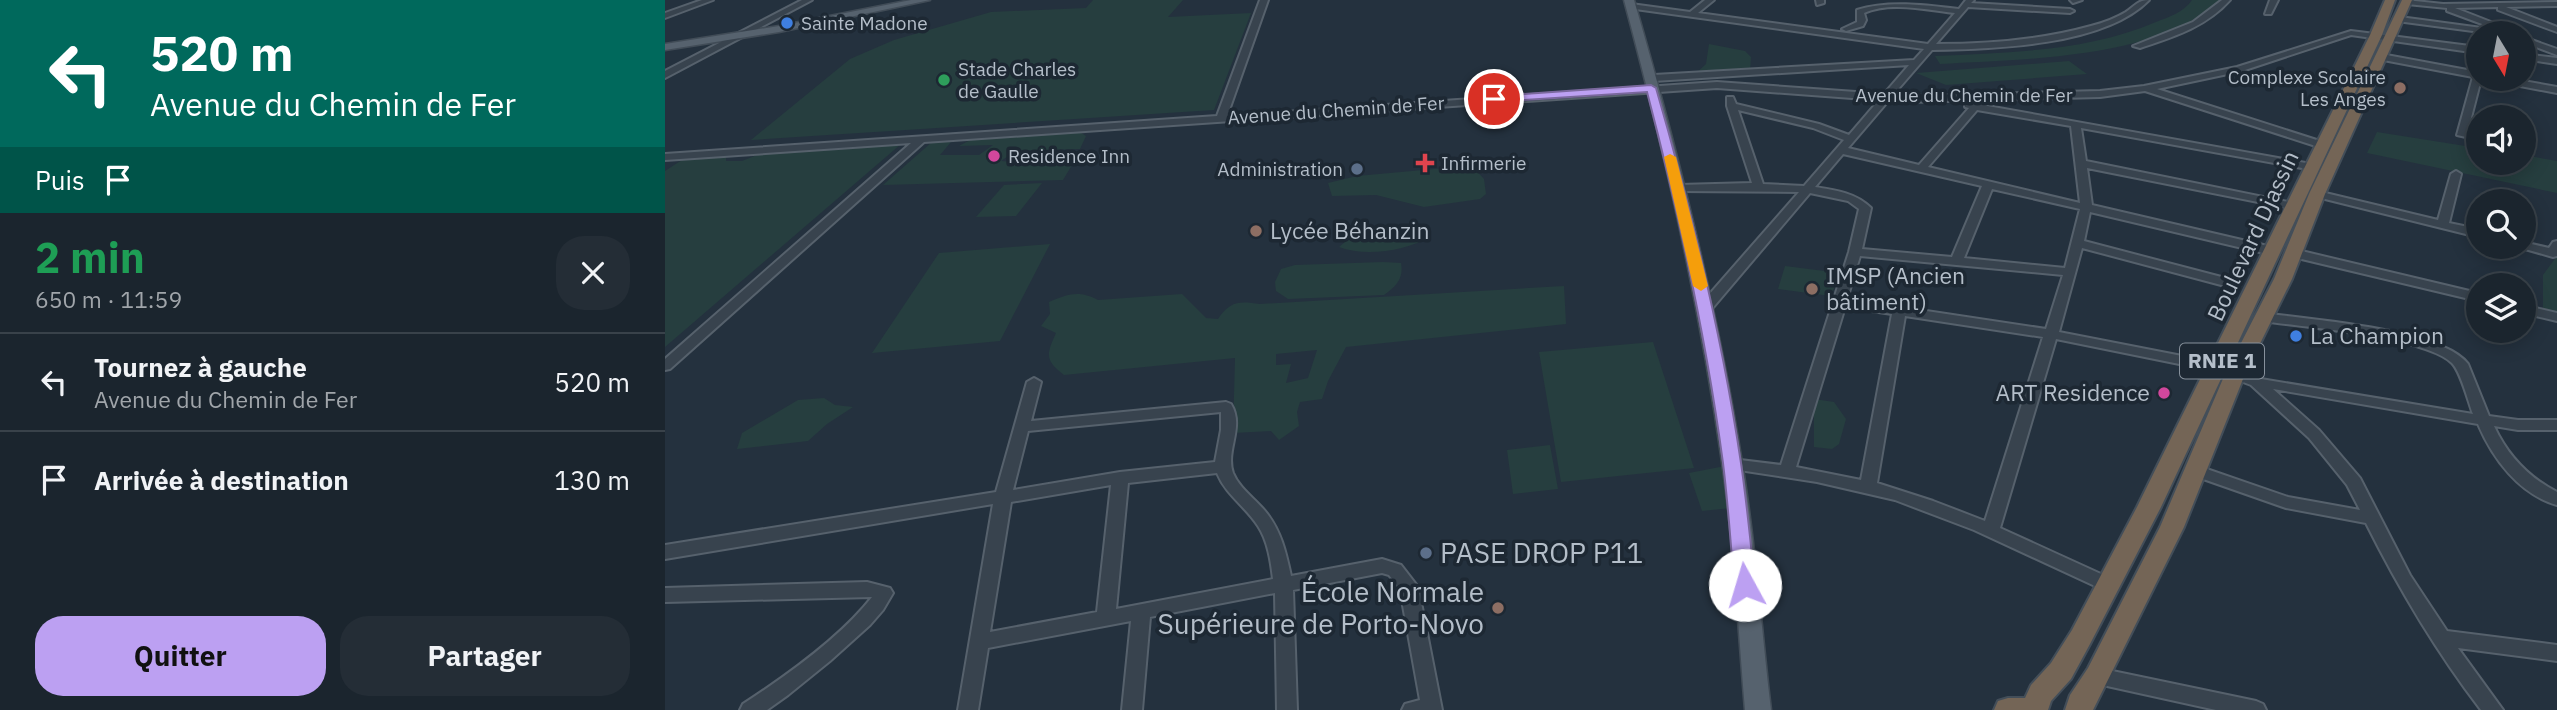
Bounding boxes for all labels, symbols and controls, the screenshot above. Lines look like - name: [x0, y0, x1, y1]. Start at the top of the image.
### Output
- place label: Sainte Madone: [801, 11, 928, 35]
- marker: Sainte Madone: [779, 15, 795, 31]
- text: 520 m: [150, 21, 294, 84]
- north arrow: [2466, 21, 2536, 91]
- map controls: [2466, 21, 2536, 343]
- icon: left: [35, 28, 126, 119]
- place label: Stade Charles de Gaulle: [958, 57, 1076, 103]
- place label: Complexe Scolaire Les Anges: [2228, 65, 2386, 111]
- pin: [1464, 69, 1524, 129]
- marker: Stade Charles de Gaulle: [936, 72, 952, 88]
- icon: arrive: [1475, 80, 1513, 118]
- marker: Complexe Scolaire Les Anges: [2392, 80, 2408, 96]
- text: Avenue du Chemin de Fer: [150, 83, 516, 125]
- street label: Avenue du Chemin de Fer: [1855, 83, 2073, 107]
- street label: Avenue du Chemin de Fer: [1227, 90, 1445, 130]
- button: sound: [2466, 105, 2536, 175]
- place label: Residence Inn: [1008, 144, 1130, 168]
- street label: Boulevard Djassin: [2199, 146, 2305, 326]
- marker: Residence Inn: [986, 148, 1002, 164]
- place label: Infirmerie: [1441, 151, 1526, 175]
- marker: Infirmerie: [1415, 153, 1435, 173]
- place label: Administration: [1217, 157, 1343, 181]
- icon: arrive: [99, 161, 137, 199]
- marker: Administration: [1349, 161, 1365, 177]
- text: Puis: [35, 163, 85, 197]
- button: search: [2466, 189, 2536, 259]
- place label: Lycée Béhanzin: [1270, 215, 1430, 245]
- marker: Lycée Béhanzin: [1248, 223, 1264, 239]
- text: 2 min: [35, 230, 145, 285]
- button: close: [556, 236, 630, 310]
- place label: IMSP (Ancien bâtiment): [1826, 260, 1965, 316]
- button: layers: [2466, 273, 2536, 343]
- marker: IMSP (Ancien bâtiment): [1804, 281, 1820, 297]
- text: 650 m · 11:59: [35, 284, 182, 314]
- place label: La Champion: [2310, 320, 2444, 350]
- marker: La Champion: [2288, 328, 2304, 344]
- road number: RNIE 1: [2180, 344, 2264, 378]
- text: Tournez à gauche: [94, 350, 307, 384]
- icon: left: [35, 363, 73, 401]
- text: 520 m: [554, 365, 630, 399]
- place label: ART Residence: [1995, 377, 2150, 407]
- text: Avenue du Chemin de Fer: [94, 384, 357, 414]
- marker: ART Residence: [2156, 385, 2172, 401]
- icon: arrive: [35, 461, 73, 499]
- text: Arrivée à destination: [94, 463, 349, 497]
- text: 130 m: [554, 463, 630, 497]
- place label: PASE DROP P11: [1440, 534, 1643, 571]
- marker: PASE DROP P11: [1418, 545, 1434, 561]
- position arrow: [1708, 548, 1782, 622]
- place label: École Normale Supérieure de Porto-Novo: [1158, 573, 1484, 642]
- marker: École Normale Supérieure de Porto-Novo: [1490, 600, 1506, 616]
- button: Quitter: [35, 616, 326, 696]
- button: Partager: [340, 616, 630, 696]

